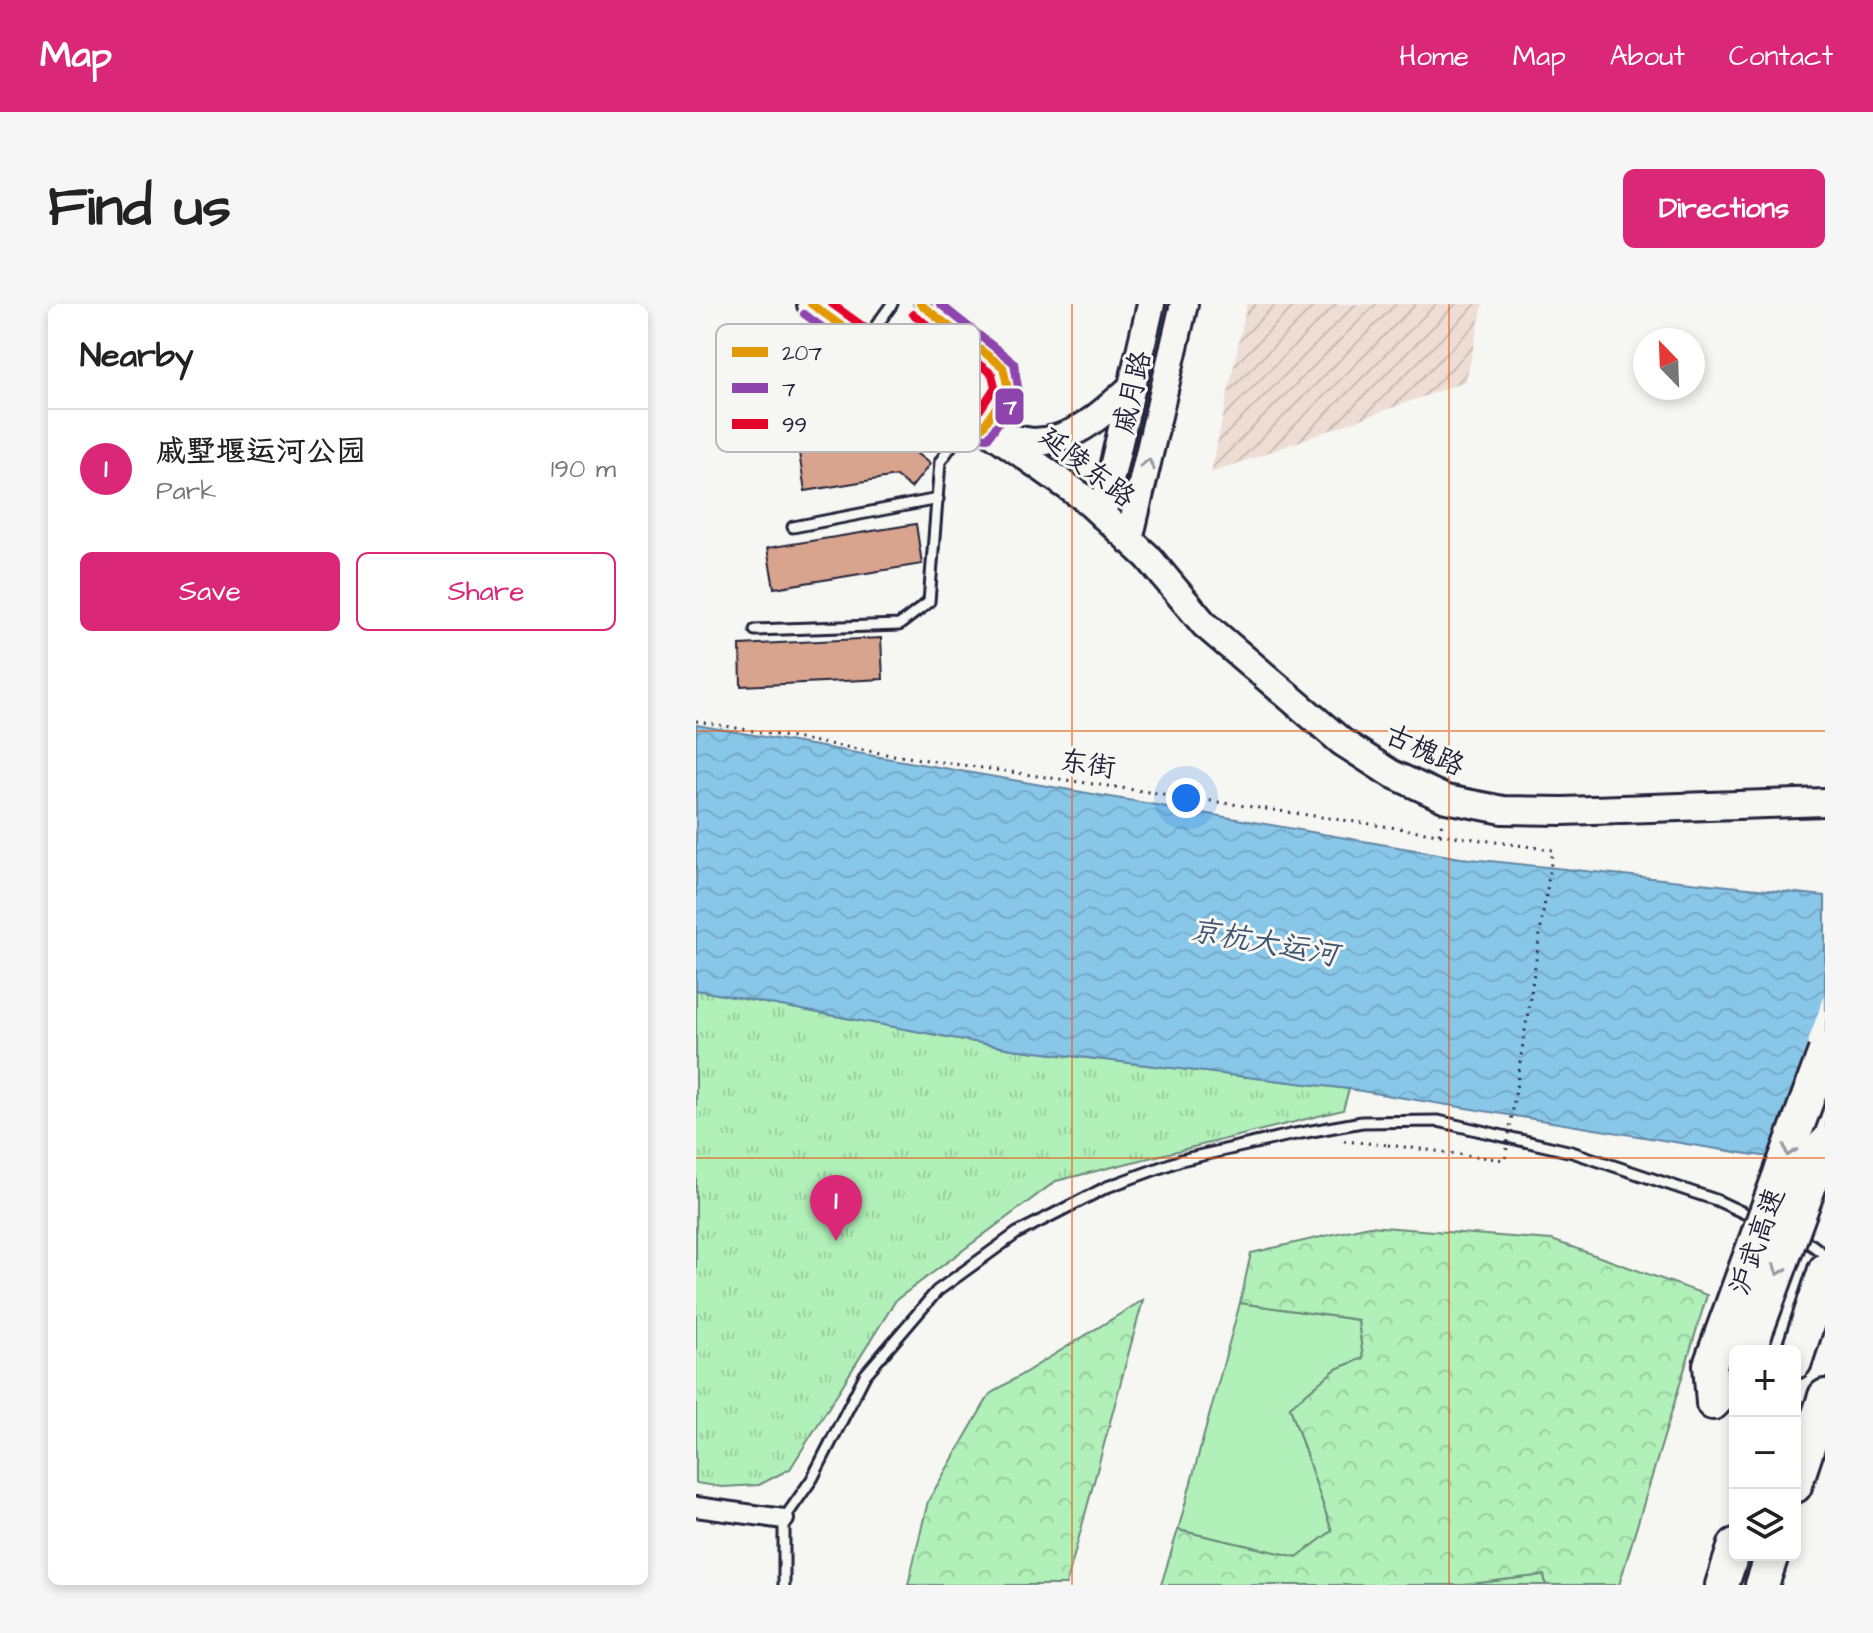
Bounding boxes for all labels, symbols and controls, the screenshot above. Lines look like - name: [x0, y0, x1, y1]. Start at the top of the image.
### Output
- text: Map: [40, 30, 112, 82]
- text: Home: [1399, 37, 1469, 76]
- text: Map: [1513, 37, 1566, 76]
- text: About: [1610, 37, 1685, 76]
- text: Contact: [1729, 37, 1833, 76]
- text: Find us: [48, 169, 231, 247]
- button: Directions: [1623, 169, 1825, 248]
- legend: [716, 324, 980, 452]
- north arrow: [1633, 328, 1705, 400]
- text: Nearby: [80, 332, 194, 380]
- text: 207: [782, 338, 822, 369]
- street label: 戚月路: [1104, 347, 1161, 438]
- text: 7: [782, 374, 796, 405]
- line badge: 7: [994, 387, 1025, 426]
- text: 7: [1002, 392, 1017, 423]
- text: 99: [782, 410, 807, 441]
- street label: 延陵东路: [1031, 417, 1143, 517]
- text: 戚墅堰运河公园: [156, 431, 366, 473]
- text: 1: [104, 451, 108, 487]
- text: 190 m: [551, 451, 616, 487]
- one-way arrow: [1138, 458, 1155, 472]
- text: Park: [156, 473, 216, 509]
- button: Save: [80, 552, 340, 631]
- button: Share: [356, 552, 616, 631]
- street label: 古槐路: [1378, 715, 1471, 786]
- street label: 东街: [1057, 741, 1118, 788]
- your location: [1166, 778, 1206, 818]
- water label: 京杭大运河: [1186, 909, 1346, 978]
- one-way arrow: [1782, 1143, 1798, 1157]
- pin: 1: [810, 1175, 862, 1241]
- street label: 沪武高速: [1720, 1182, 1795, 1301]
- one-way arrow: [1772, 1262, 1789, 1276]
- map controls: [1729, 1345, 1801, 1561]
- button: +: [1729, 1345, 1801, 1417]
- button: −: [1729, 1417, 1801, 1489]
- button: layers: [1729, 1489, 1801, 1561]

